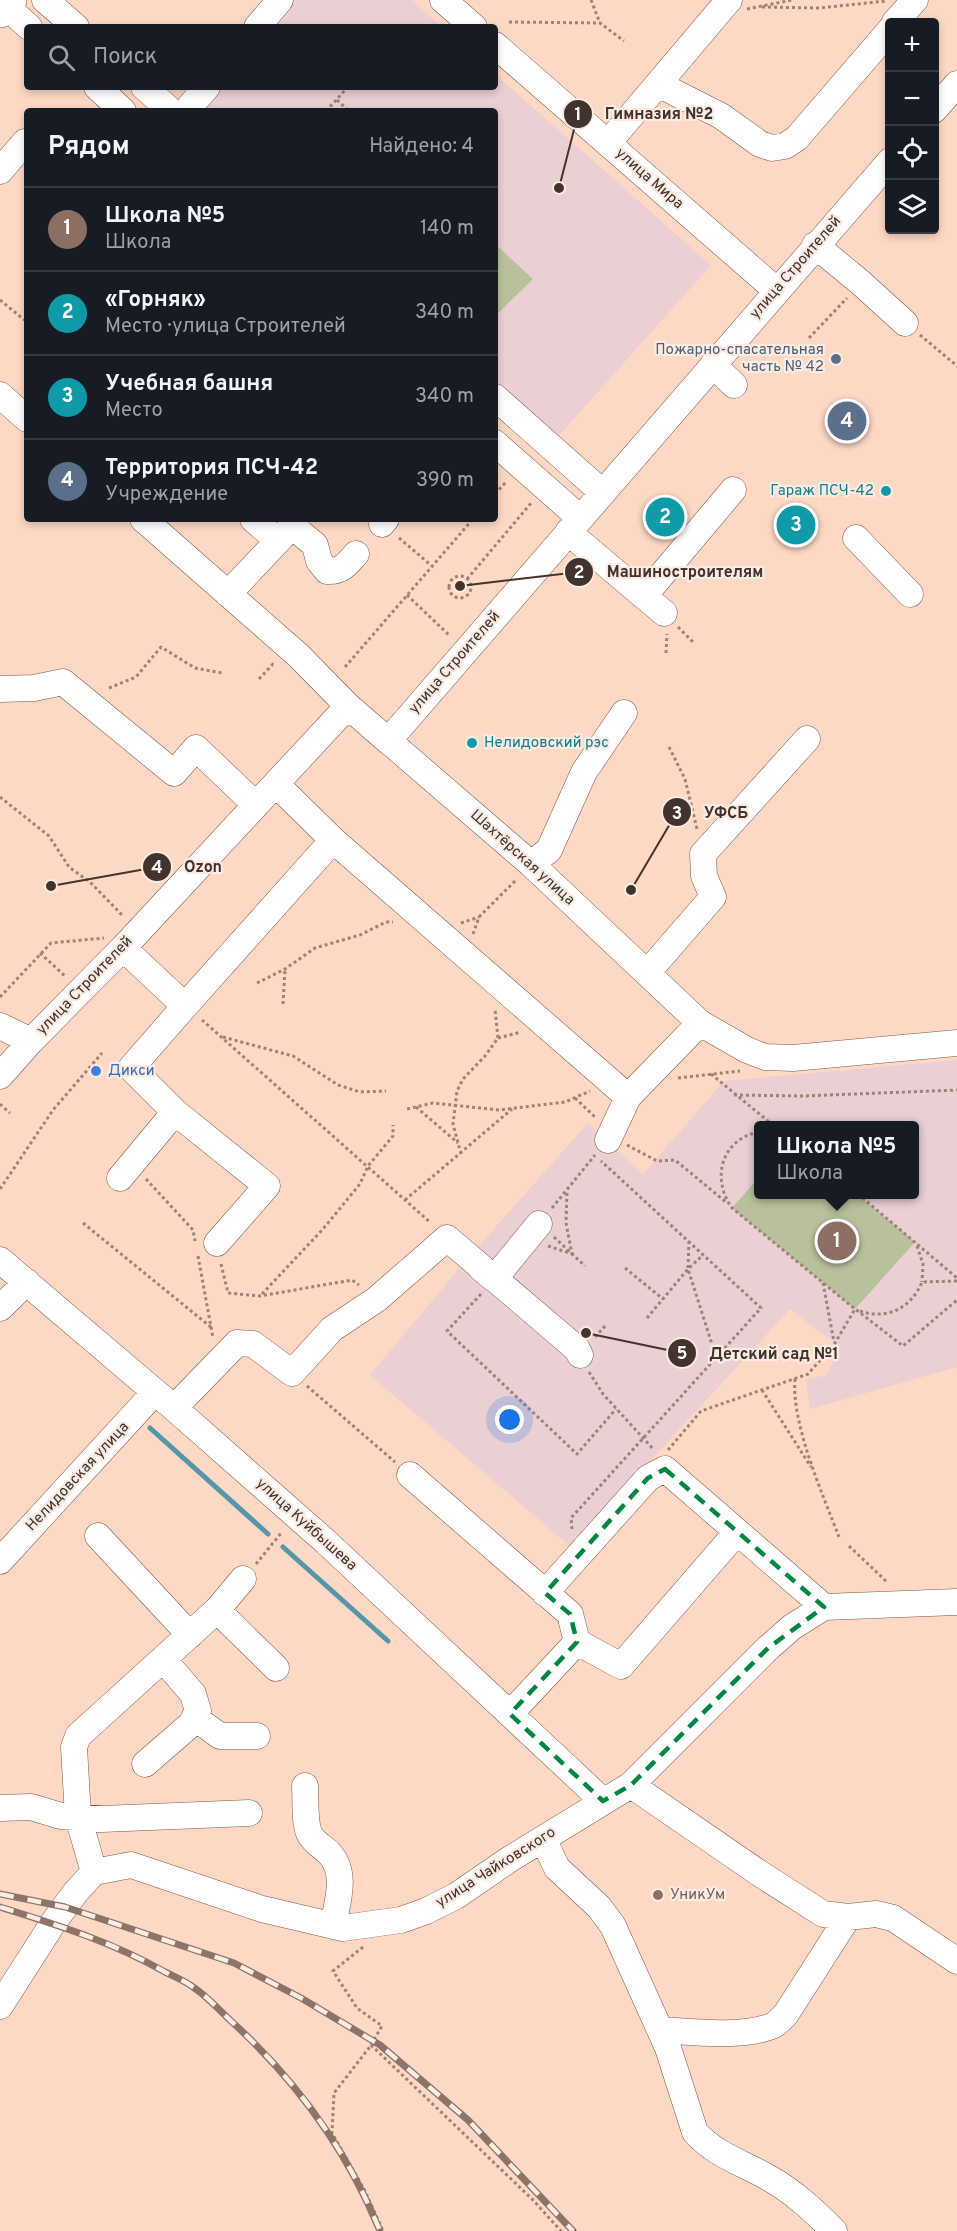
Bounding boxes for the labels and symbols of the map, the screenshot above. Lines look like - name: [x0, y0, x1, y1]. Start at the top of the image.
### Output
- callout: Гимназия №2: [563, 97, 726, 131]
- text: 1: [574, 104, 582, 127]
- text: Гимназия №2: [605, 105, 713, 125]
- street label: улица Мира: [611, 144, 687, 214]
- street label: улица Строителей: [746, 213, 846, 323]
- place label: Пожарно-спасательная часть № 42: [655, 341, 824, 377]
- marker: Пожарно-спасательная часть № 42: [829, 352, 843, 366]
- pin: 4: [828, 398, 866, 444]
- place label: Гараж ПСЧ-42: [770, 482, 874, 501]
- marker: Гараж ПСЧ-42: [879, 484, 893, 498]
- pin: 2: [646, 494, 684, 540]
- pin: 3: [776, 502, 816, 548]
- callout: Машиностроителям: [564, 555, 775, 589]
- text: 2: [573, 562, 585, 585]
- text: Машиностроителям: [607, 563, 763, 583]
- street label: улица Строителей: [405, 608, 505, 718]
- place label: Нелидовский рэс: [484, 734, 609, 753]
- marker: Нелидовский рэс: [465, 736, 479, 750]
- callout: УФСБ: [662, 795, 760, 829]
- text: 3: [672, 803, 682, 826]
- text: УФСБ: [704, 804, 748, 824]
- street label: Шахтёрская улица: [466, 806, 578, 910]
- callout: Ozon: [142, 850, 234, 884]
- text: 4: [151, 857, 163, 880]
- text: Ozon: [184, 858, 222, 878]
- street label: улица Строителей: [33, 933, 137, 1039]
- place label: Дикси: [108, 1062, 155, 1081]
- marker: Дикси: [89, 1064, 103, 1078]
- pin: 1: [818, 1218, 856, 1264]
- callout: Детский сад №1: [667, 1336, 850, 1370]
- text: 5: [677, 1343, 688, 1366]
- text: Детский сад №1: [709, 1345, 839, 1365]
- your location: [495, 1405, 524, 1434]
- street label: Нелидовская улица: [22, 1418, 134, 1536]
- street label: улица Куйбышева: [251, 1475, 361, 1575]
- street label: улица Чайковского: [433, 1823, 559, 1913]
- place label: УникУм: [670, 1886, 725, 1905]
- marker: УникУм: [651, 1888, 665, 1902]

